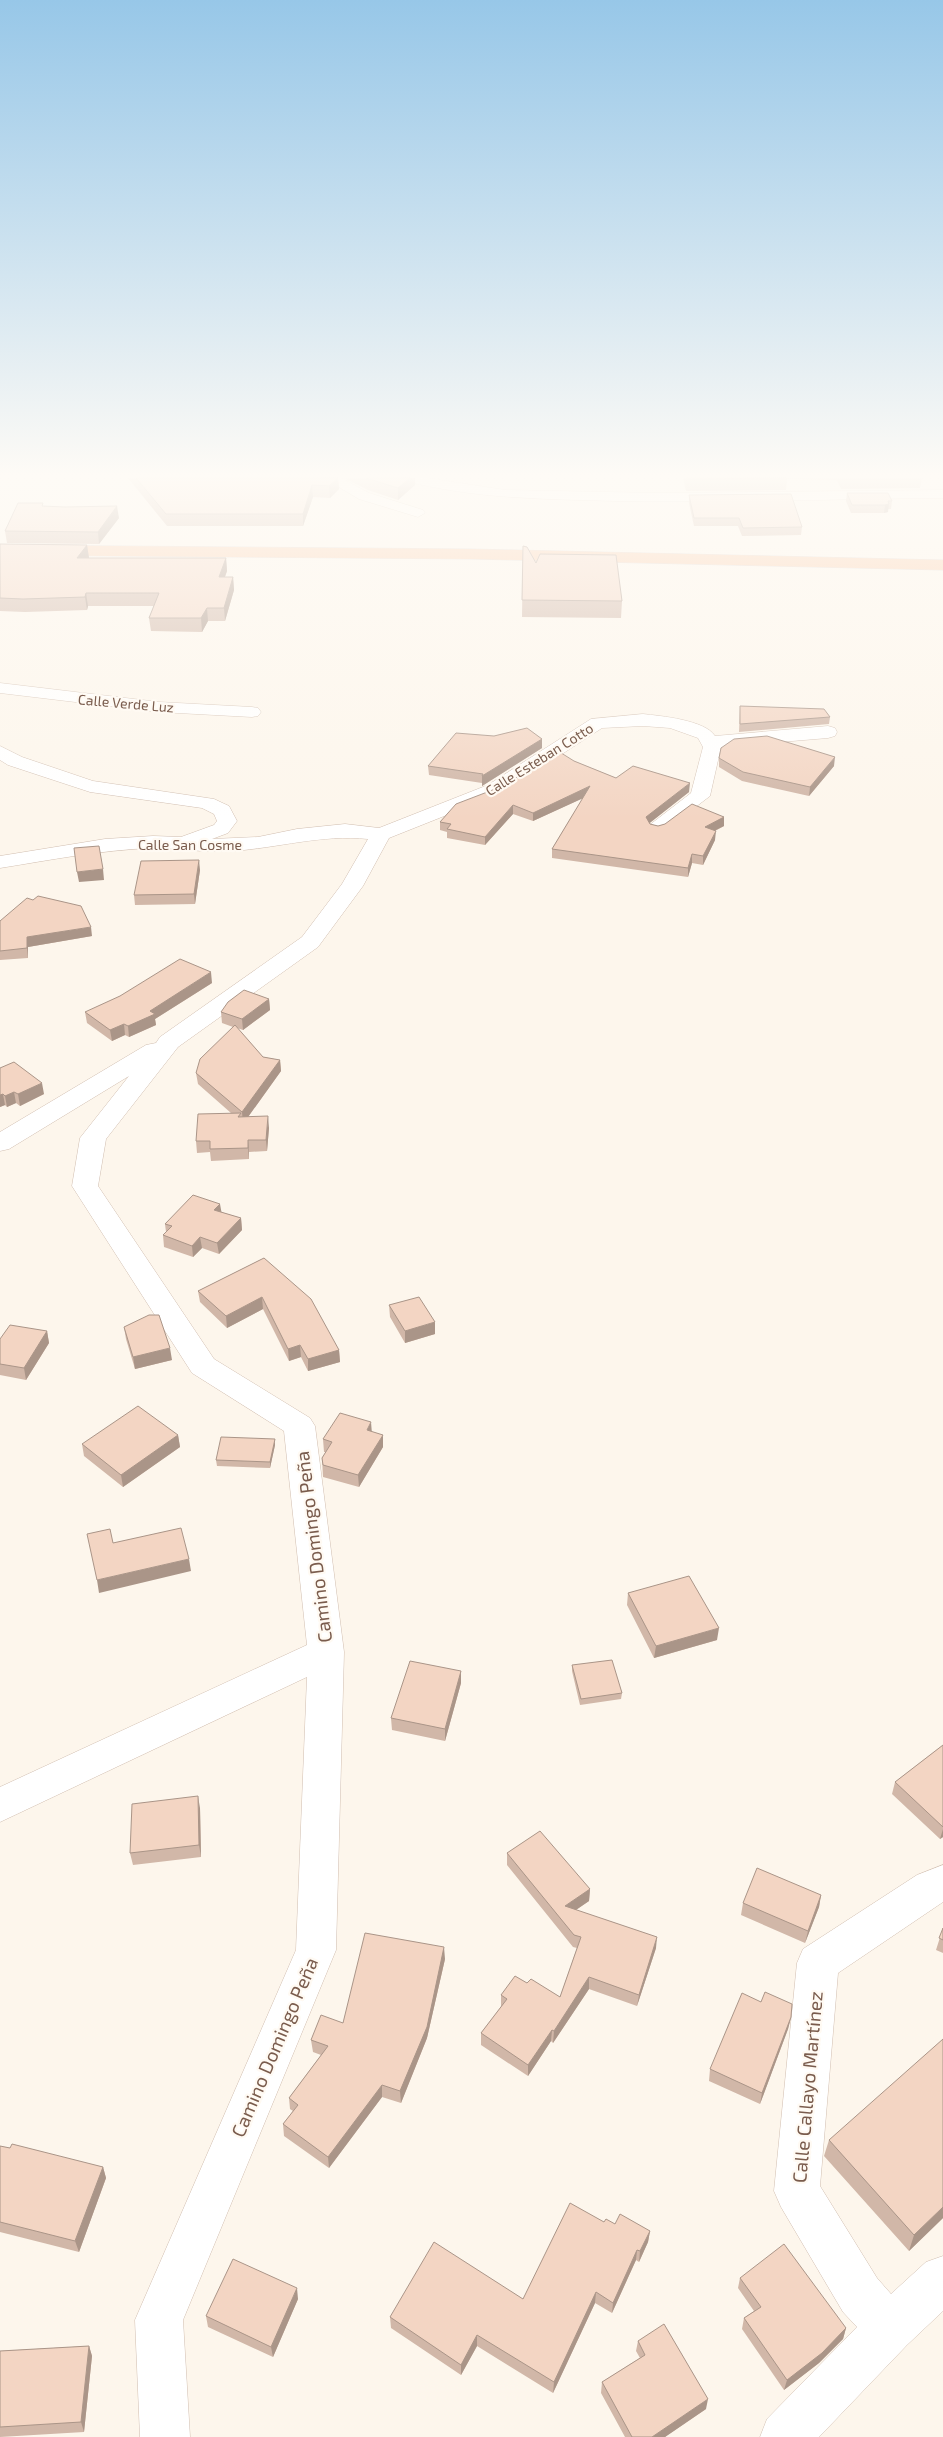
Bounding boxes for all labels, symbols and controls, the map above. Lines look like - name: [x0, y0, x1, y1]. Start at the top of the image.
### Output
- street label: Calle Verde Luz: [77, 690, 175, 716]
- street label: Calle Esteban Cotto: [482, 719, 596, 799]
- street label: Calle San Cosme: [138, 836, 242, 853]
- street label: Camino Domingo Peña: [290, 1450, 336, 1644]
- street label: Camino Domingo Peña: [226, 1954, 322, 2140]
- street label: Calle Callayo Martínez: [787, 1990, 827, 2184]

